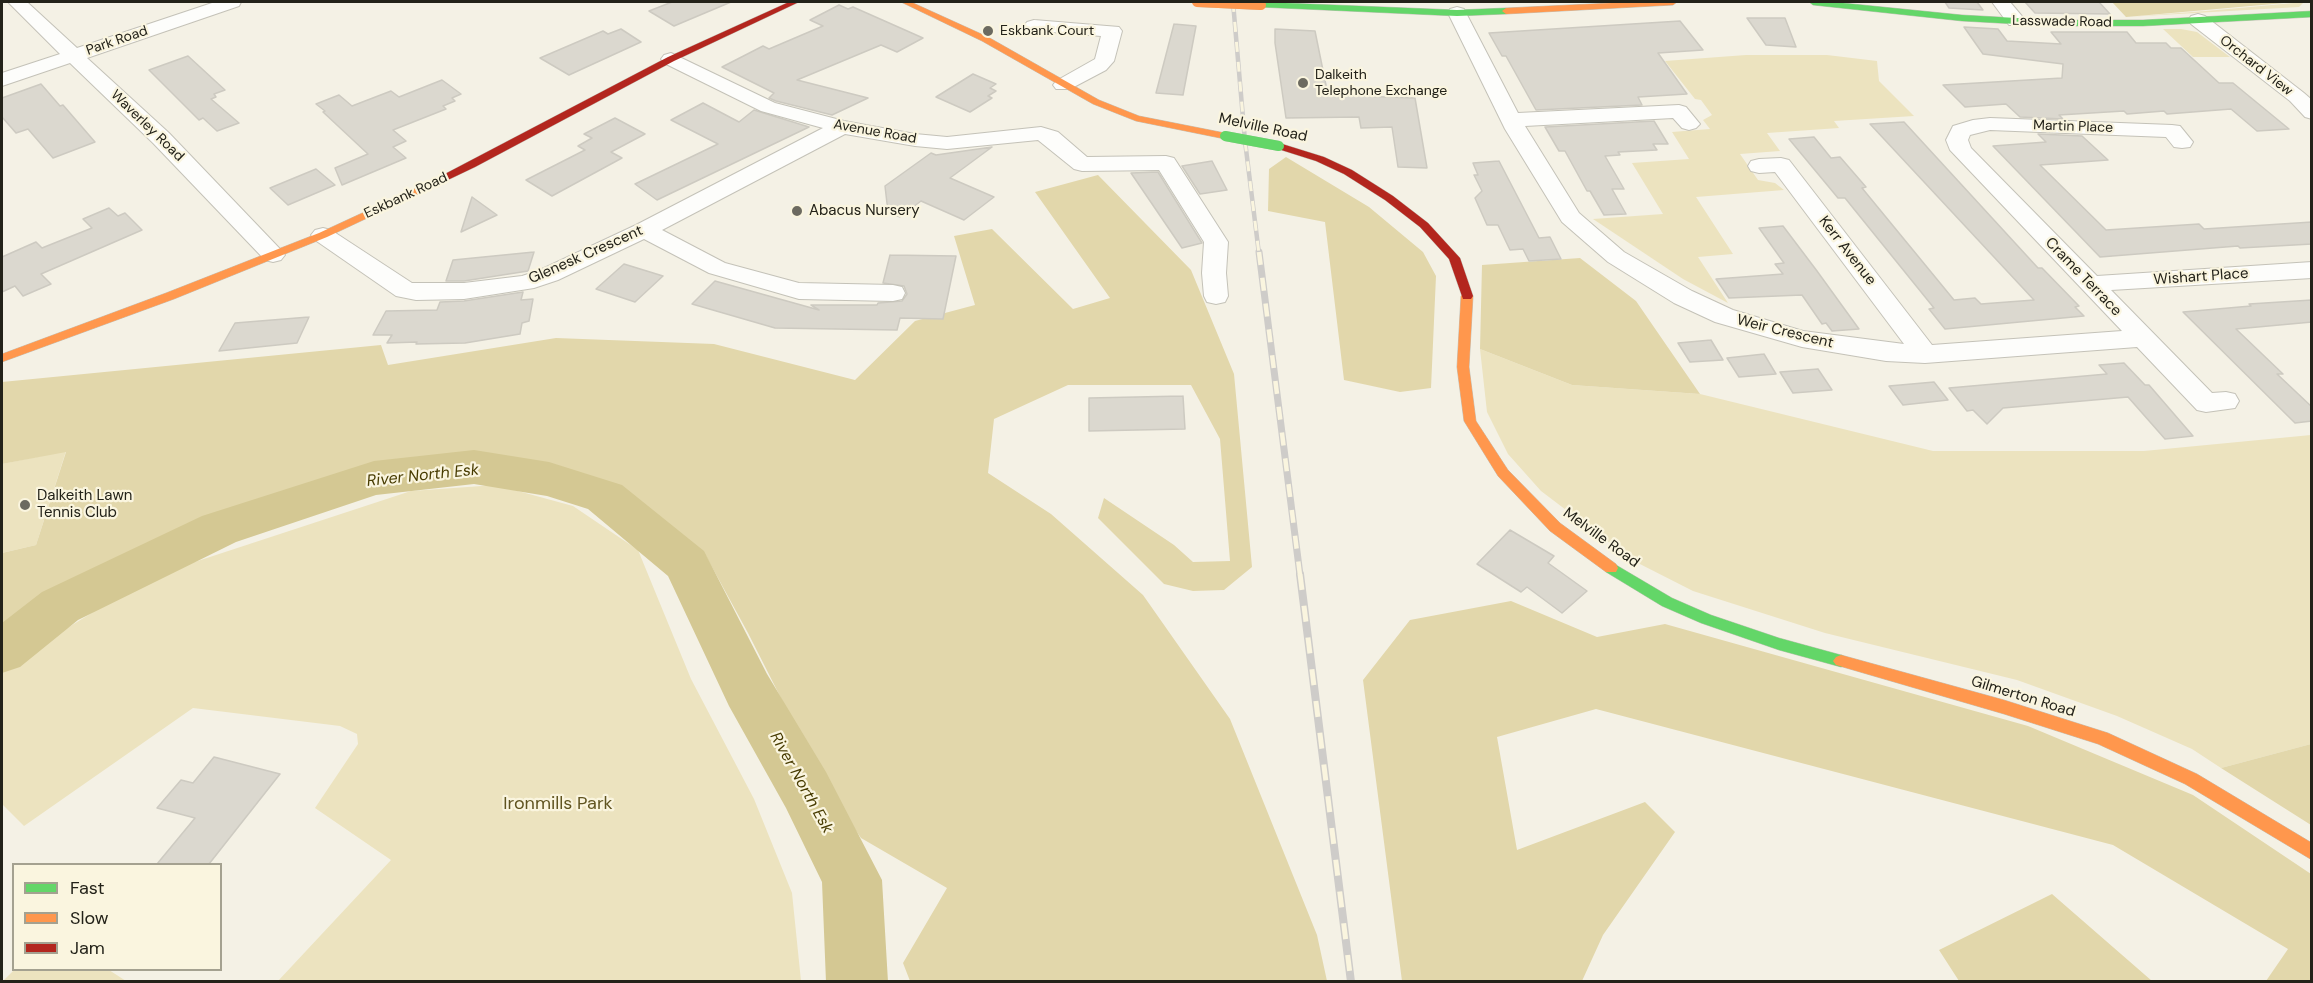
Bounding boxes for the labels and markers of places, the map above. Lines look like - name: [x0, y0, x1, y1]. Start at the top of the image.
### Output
- place label: Eskbank Court: [1000, 23, 1094, 39]
- marker: Eskbank Court: [981, 24, 995, 38]
- place label: Dalkeith Telephone Exchange: [1315, 67, 1447, 100]
- marker: Dalkeith Telephone Exchange: [1296, 76, 1310, 90]
- place label: Abacus Nursery: [809, 202, 920, 220]
- marker: Abacus Nursery: [790, 204, 804, 218]
- place label: Dalkeith Lawn Tennis Club: [37, 487, 132, 522]
- marker: Dalkeith Lawn Tennis Club: [18, 498, 32, 512]

